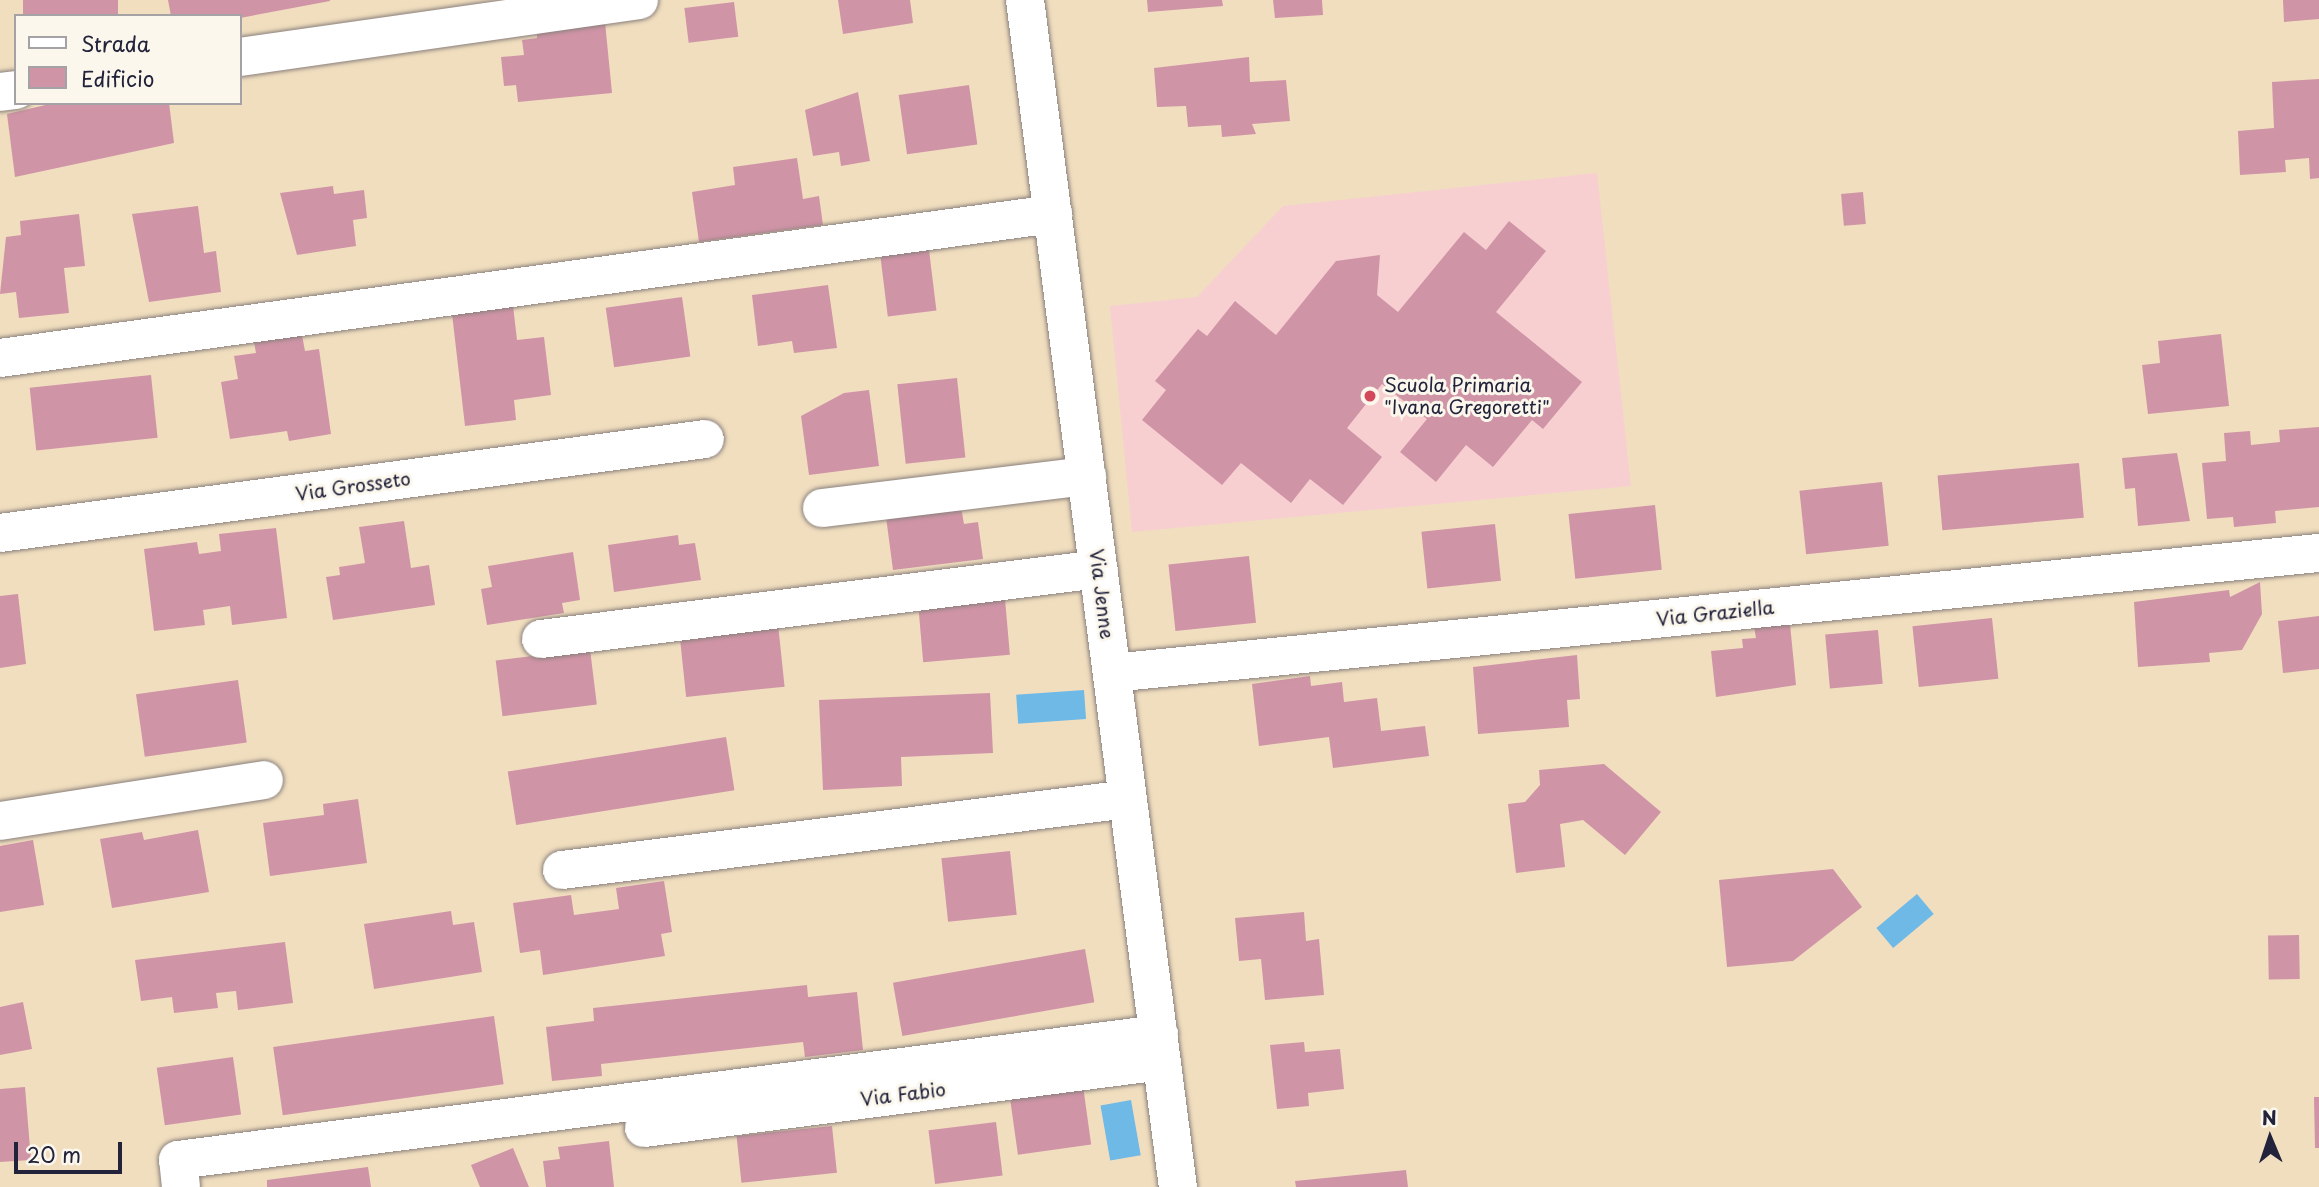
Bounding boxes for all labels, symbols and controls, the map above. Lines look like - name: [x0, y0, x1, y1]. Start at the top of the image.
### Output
- legend: [14, 14, 242, 105]
- text: Strada: [81, 27, 150, 59]
- text: Edificio: [81, 62, 154, 94]
- place label: Scuola Primaria "Ivana Gregoretti": [1384, 374, 1550, 418]
- marker: Scuola Primaria "Ivana Gregoretti": [1362, 388, 1378, 404]
- street label: Via Grosseto: [294, 467, 412, 505]
- street label: Via Jenne: [1085, 548, 1119, 640]
- street label: Via Graziella: [1655, 596, 1775, 630]
- street label: Via Fabio: [859, 1077, 947, 1111]
- north arrow: [2235, 1103, 2305, 1173]
- text: N: [2261, 1103, 2277, 1131]
- scale bar: [18, 1128, 126, 1172]
- text: 20 m: [27, 1138, 81, 1170]

